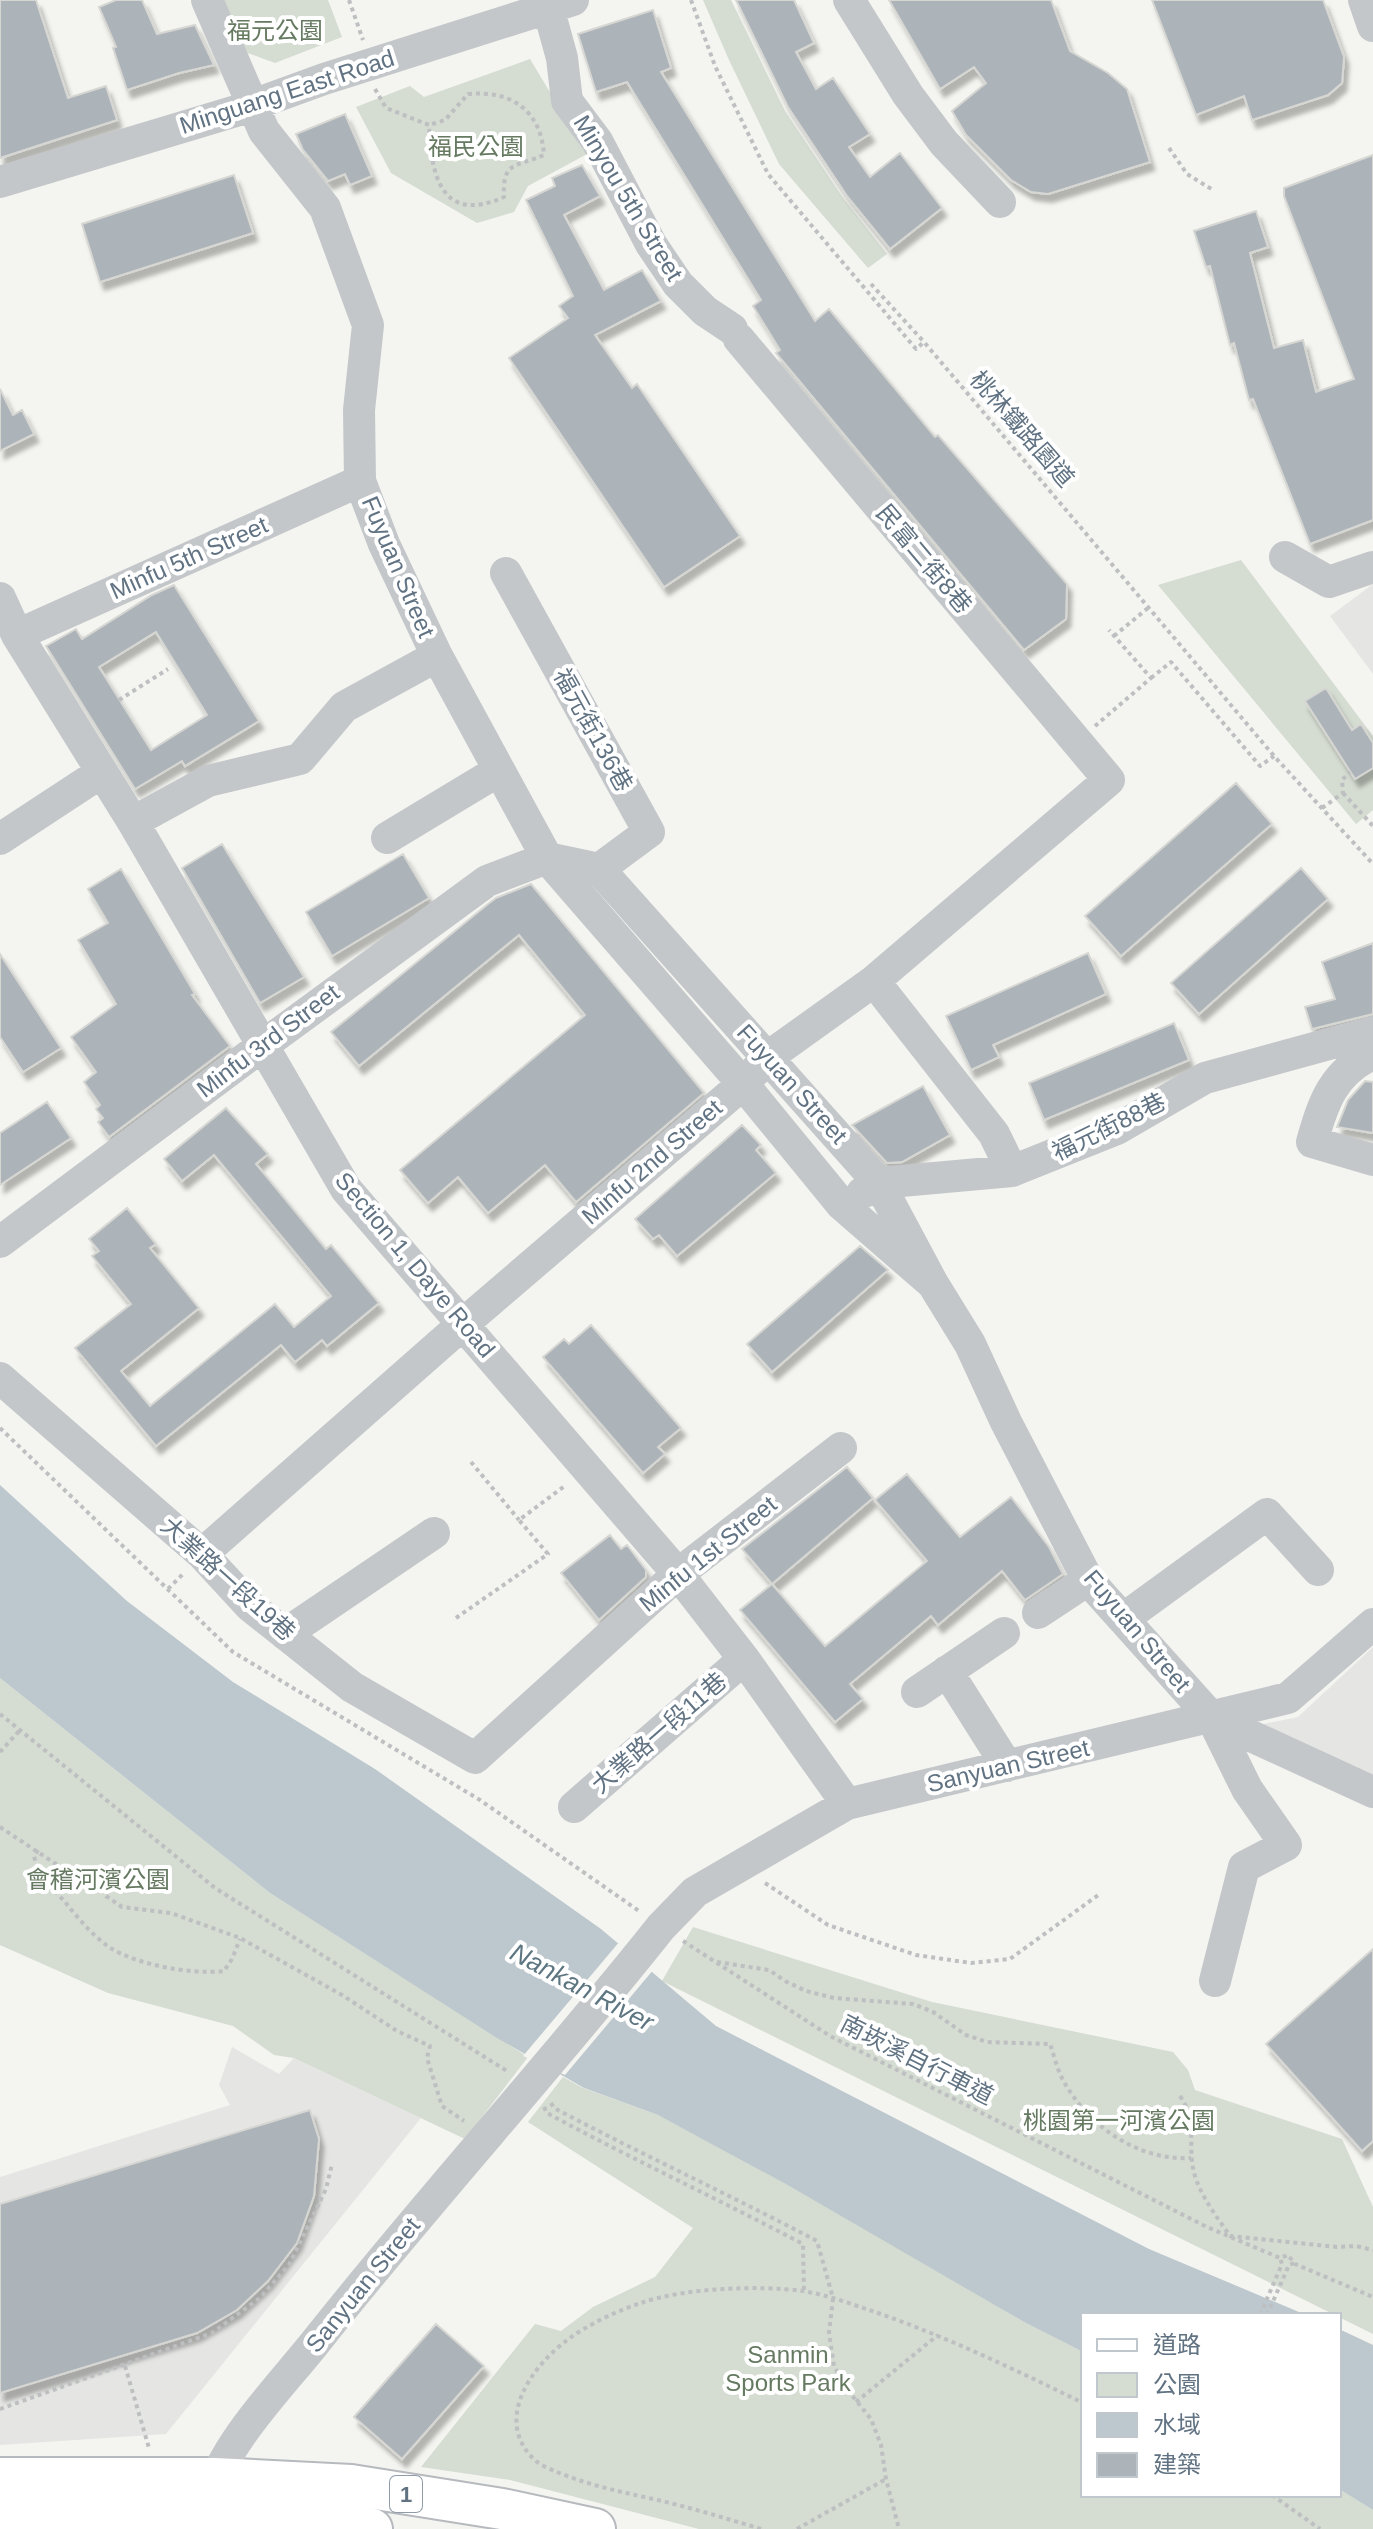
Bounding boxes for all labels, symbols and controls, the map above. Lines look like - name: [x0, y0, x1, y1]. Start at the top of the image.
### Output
- park label: 福元公園: [227, 17, 323, 44]
- street label: Minguang East Road: [176, 44, 398, 139]
- street label: Minyou 5th Street: [568, 110, 689, 286]
- park label: 福民公園: [428, 133, 524, 160]
- street label: 桃林鐵路園道: [965, 365, 1080, 492]
- street label: Fuyuan Street: [357, 492, 440, 642]
- street label: 民富二街8巷: [871, 499, 978, 618]
- street label: Minfu 5th Street: [106, 511, 272, 604]
- street label: 福元街136巷: [549, 664, 638, 796]
- street label: Minfu 3rd Street: [191, 978, 344, 1103]
- street label: Fuyuan Street: [732, 1019, 853, 1149]
- street label: 福元街88巷: [1048, 1088, 1170, 1166]
- street label: Minfu 2nd Street: [576, 1093, 727, 1230]
- street label: Section 1, Daye Road: [330, 1167, 501, 1363]
- street label: Minfu 1st Street: [634, 1490, 782, 1617]
- street label: 大業路一段19巷: [156, 1511, 301, 1646]
- street label: Fuyuan Street: [1079, 1564, 1196, 1697]
- street label: 大業路一段11巷: [586, 1667, 731, 1798]
- street label: Sanyuan Street: [924, 1734, 1092, 1797]
- park label: 會稽河濱公園: [26, 1866, 170, 1893]
- water label: Nankan River: [505, 1937, 660, 2038]
- street label: 南崁溪自行車道: [836, 2009, 998, 2110]
- park label: 桃園第一河濱公園: [1023, 2107, 1215, 2134]
- street label: Sanyuan Street: [300, 2212, 425, 2357]
- legend: [1081, 2313, 1341, 2497]
- text: 道路: [1153, 2331, 1201, 2358]
- park label: Sanmin Sports Park: [725, 2341, 852, 2396]
- text: 公園: [1153, 2371, 1201, 2398]
- text: 水域: [1153, 2411, 1201, 2438]
- text: 建築: [1153, 2451, 1201, 2478]
- road number: 1: [390, 2476, 422, 2512]

